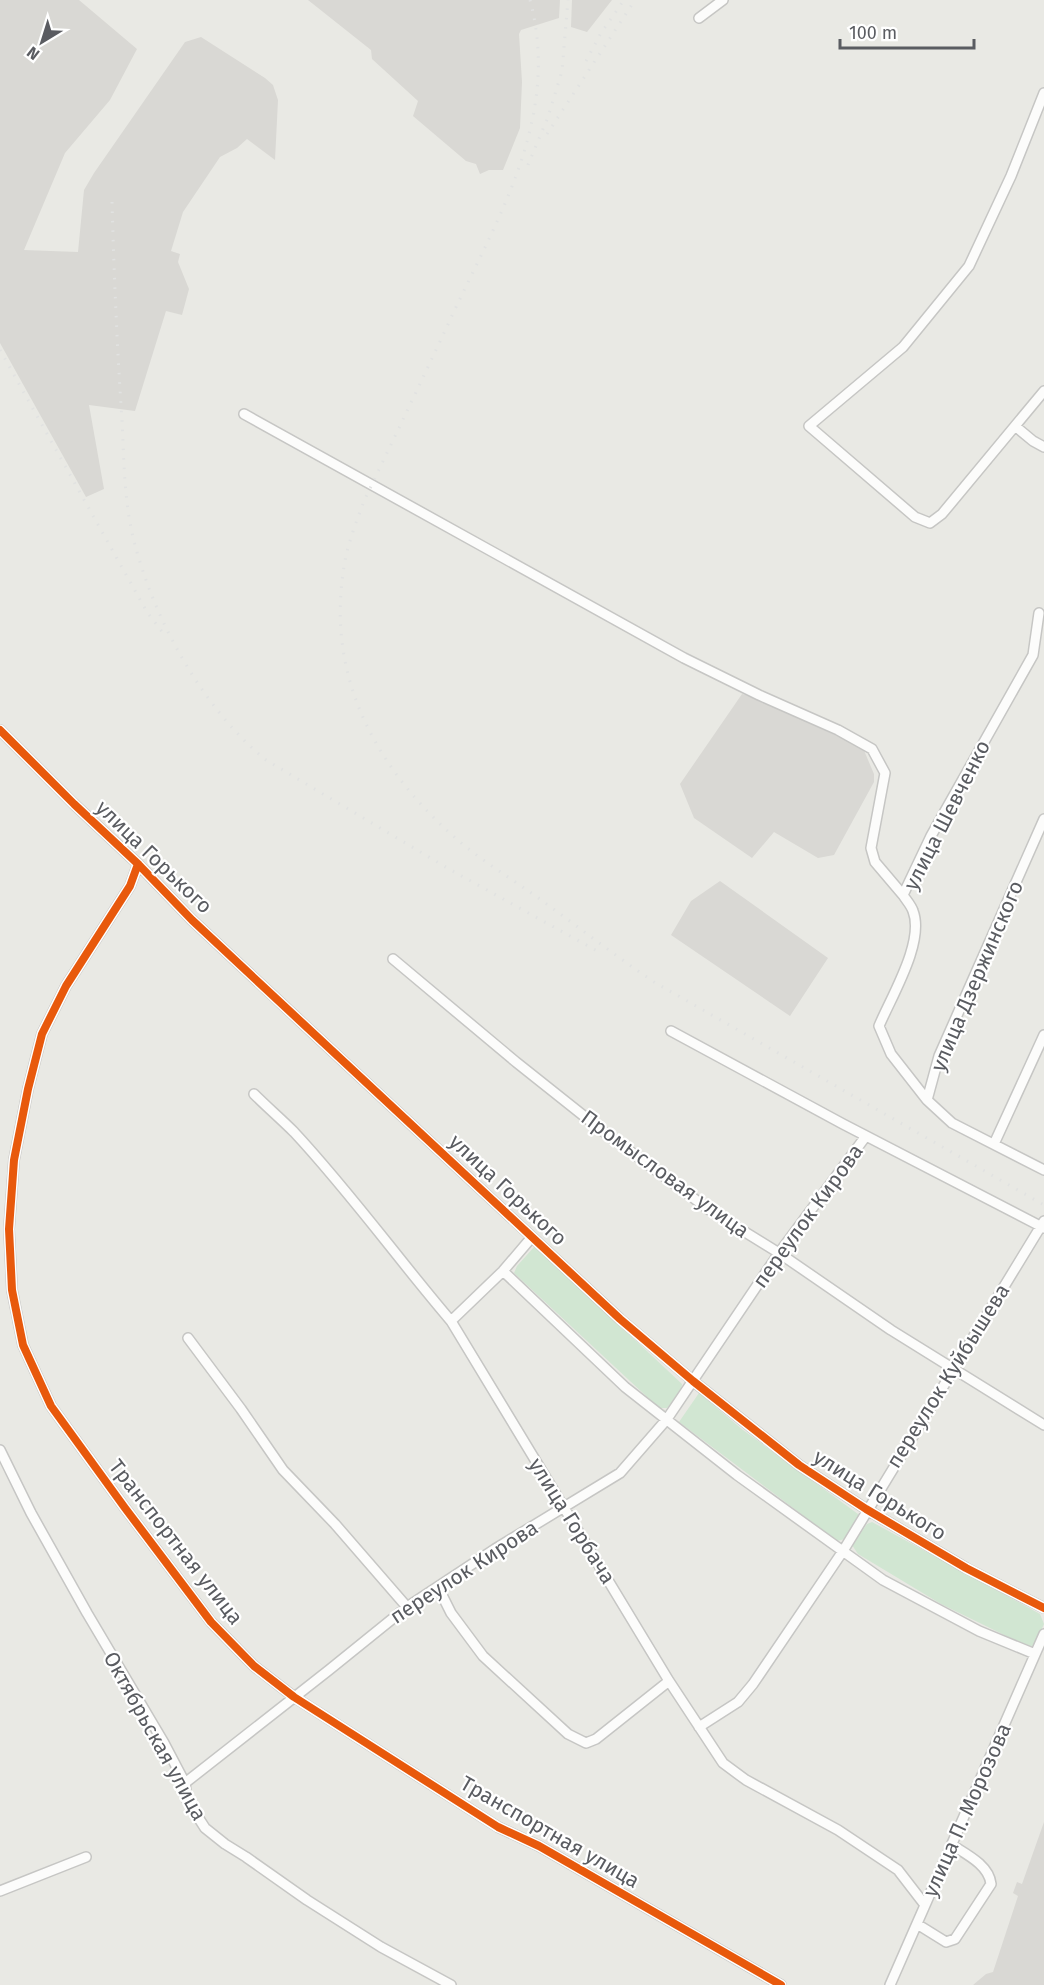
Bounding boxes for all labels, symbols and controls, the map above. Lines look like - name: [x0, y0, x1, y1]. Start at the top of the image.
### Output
- north arrow: [12, 12, 72, 72]
- scale bar: [840, 12, 974, 50]
- text: 100 m: [849, 22, 897, 44]
- text: N: [23, 43, 43, 64]
- street label: улица Шевченко: [898, 736, 996, 894]
- street label: улица Горького: [90, 795, 218, 919]
- street label: улица Дзержинского: [925, 877, 1029, 1075]
- street label: Промысловая улица: [576, 1104, 754, 1244]
- street label: улица Горького: [444, 1129, 572, 1251]
- street label: переулок Кирова: [747, 1139, 869, 1293]
- street label: переулок Куйбышева: [881, 1279, 1015, 1473]
- street label: улица Горького: [809, 1444, 951, 1546]
- street label: улица Горбача: [523, 1453, 621, 1589]
- street label: Транспортная улица: [103, 1454, 249, 1630]
- street label: переулок Кирова: [385, 1514, 543, 1630]
- street label: Октябрьская улица: [98, 1647, 212, 1825]
- street label: улица П. Морозова: [917, 1719, 1017, 1901]
- street label: Транспортная улица: [456, 1770, 644, 1894]

